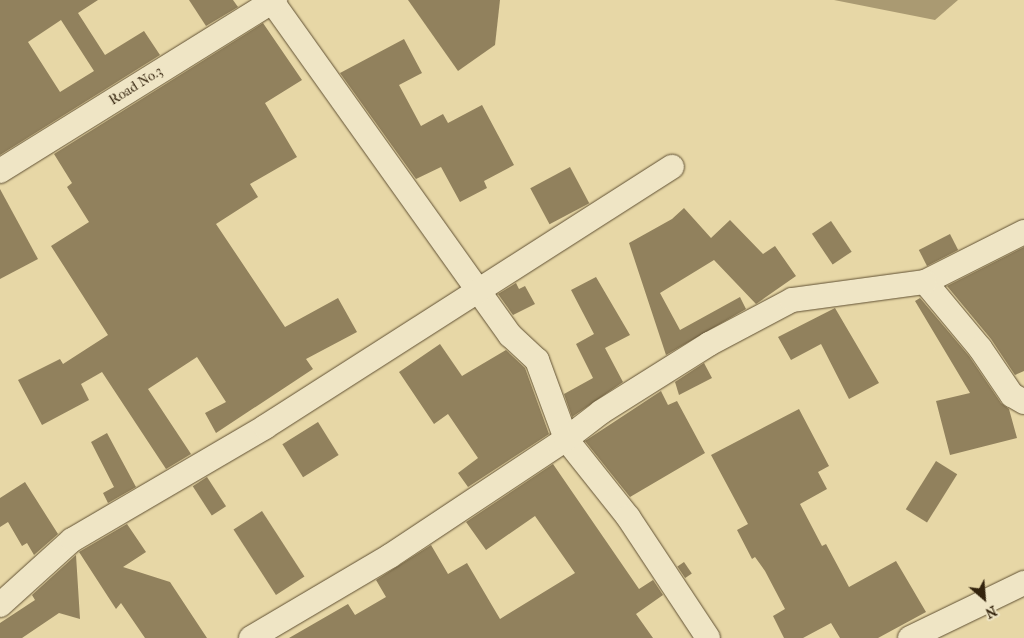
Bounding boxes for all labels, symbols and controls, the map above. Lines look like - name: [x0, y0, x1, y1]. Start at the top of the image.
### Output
- street label: Road No.3: [106, 63, 166, 109]
- north arrow: [959, 573, 1009, 623]
- text: N: [982, 602, 1000, 622]

